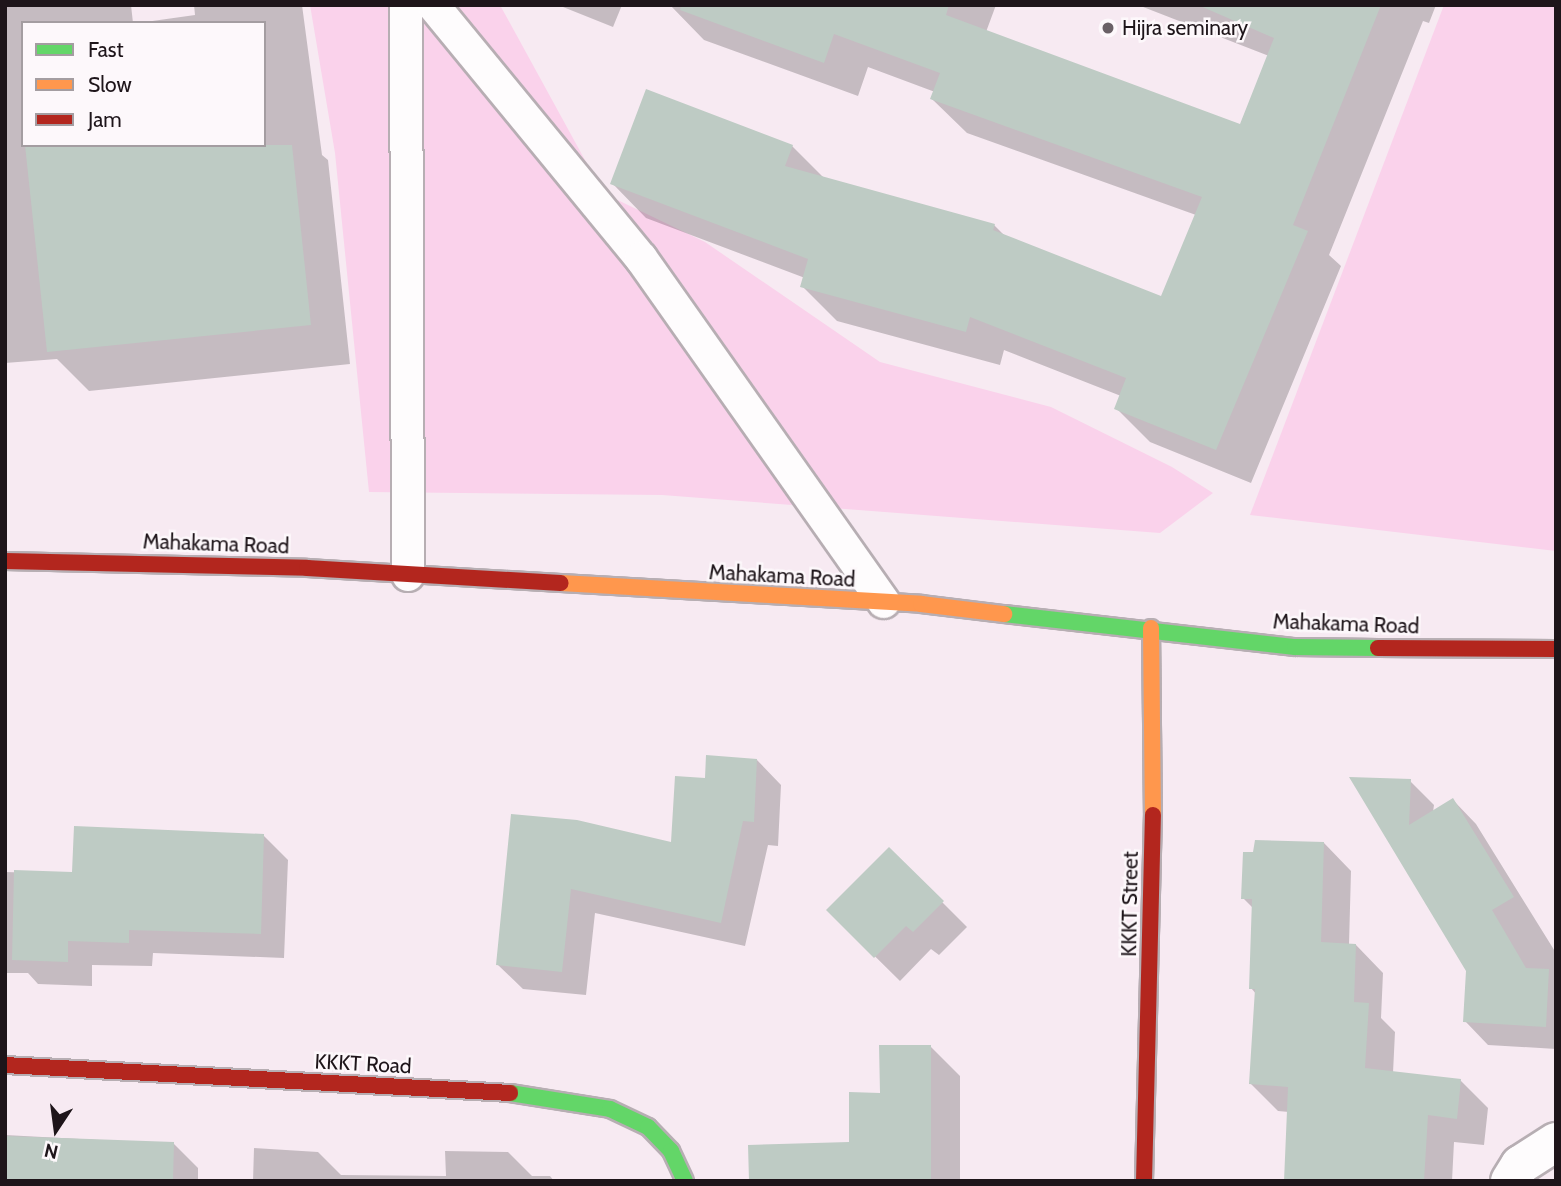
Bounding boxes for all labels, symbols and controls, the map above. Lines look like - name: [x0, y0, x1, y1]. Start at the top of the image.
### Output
- place label: Hijra seminary: [1122, 15, 1248, 41]
- marker: Hijra seminary: [1100, 20, 1116, 36]
- legend: [21, 21, 266, 147]
- text: Fast: [88, 37, 124, 62]
- text: Slow: [88, 72, 132, 97]
- text: Jam: [88, 107, 122, 132]
- street label: Mahakama Road: [142, 529, 290, 559]
- street label: Mahakama Road: [708, 560, 856, 592]
- street label: Mahakama Road: [1272, 609, 1420, 639]
- street label: KKKT Street: [1116, 851, 1144, 957]
- street label: KKKT Road: [314, 1049, 412, 1079]
- north arrow: [21, 1095, 91, 1165]
- text: N: [42, 1138, 60, 1164]

